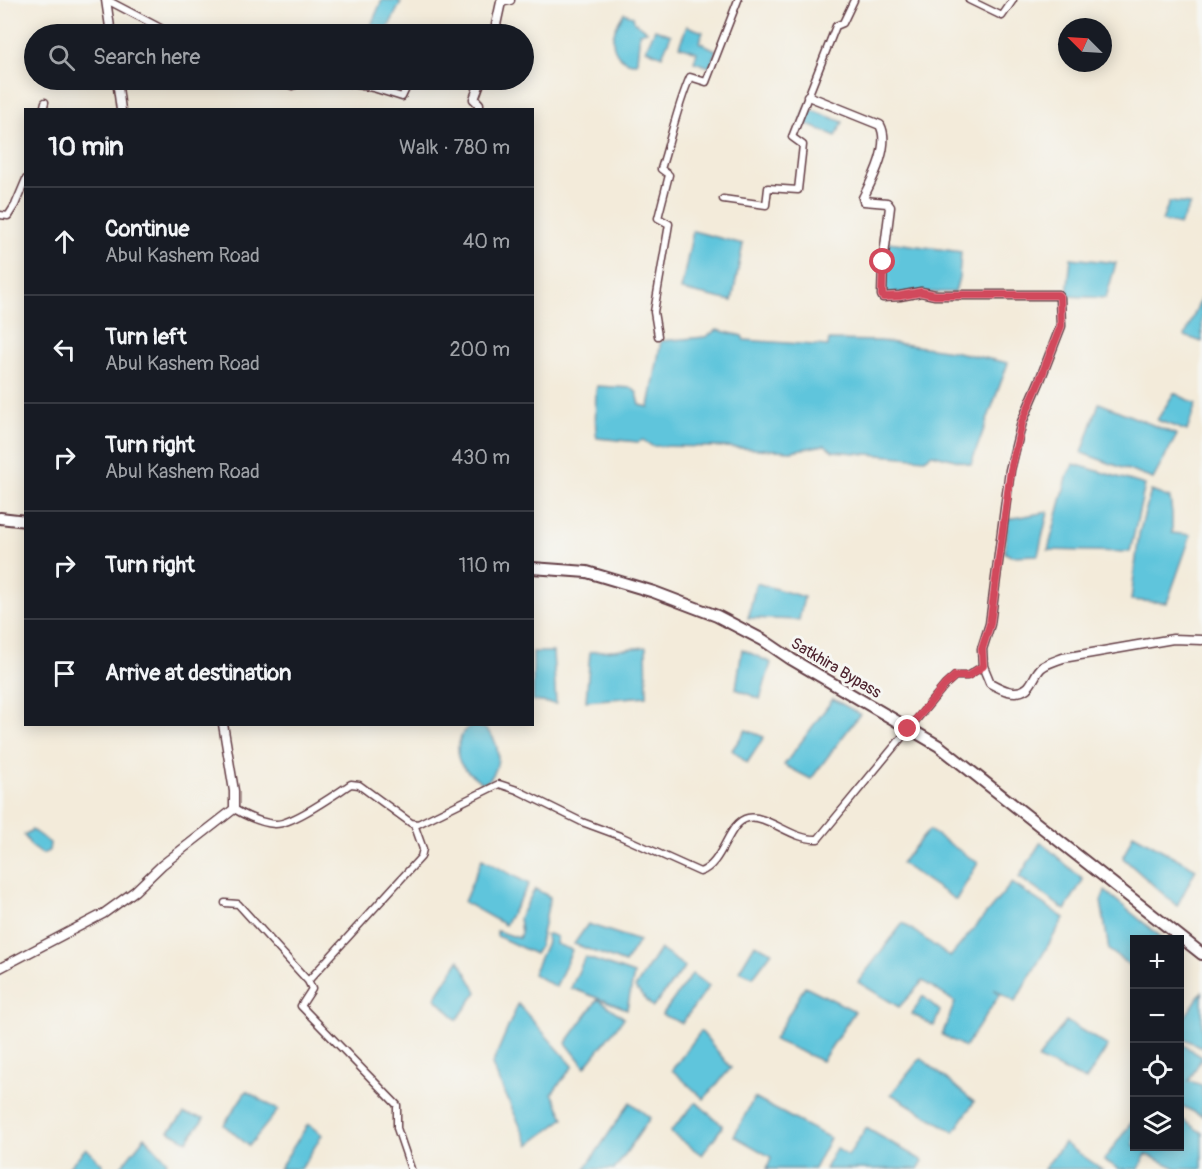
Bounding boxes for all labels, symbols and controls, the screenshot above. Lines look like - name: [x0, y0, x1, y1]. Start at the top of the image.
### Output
- north arrow: [1058, 18, 1112, 72]
- search box: [24, 24, 534, 90]
- icon: search: [45, 41, 78, 74]
- text: Search here: [93, 43, 200, 71]
- text: 10 min: [48, 131, 124, 163]
- text: Walk · 780 m: [399, 135, 510, 160]
- text: Continue: [105, 215, 189, 243]
- icon: ahead: [48, 225, 81, 258]
- text: 40 m: [463, 229, 510, 254]
- text: Abul Kashem Road: [105, 243, 260, 268]
- route start: [869, 248, 895, 274]
- text: Turn left: [105, 323, 187, 351]
- icon: left: [48, 333, 81, 366]
- text: 200 m: [449, 337, 510, 362]
- text: Abul Kashem Road: [105, 351, 260, 376]
- text: Turn right: [105, 431, 195, 459]
- icon: right: [48, 441, 81, 474]
- text: 430 m: [451, 445, 510, 470]
- text: Abul Kashem Road: [105, 459, 260, 484]
- icon: right: [48, 549, 81, 582]
- text: Turn right: [105, 551, 195, 579]
- text: 110 m: [459, 553, 510, 578]
- street label: Satkhira Bypass: [787, 633, 885, 703]
- icon: arrive: [48, 657, 81, 690]
- text: Arrive at destination: [105, 659, 291, 687]
- route end: [894, 715, 920, 741]
- map controls: [1130, 935, 1184, 1151]
- button: +: [1130, 935, 1184, 989]
- button: −: [1130, 989, 1184, 1043]
- button: locate: [1130, 1043, 1184, 1097]
- button: layers: [1130, 1097, 1184, 1151]

